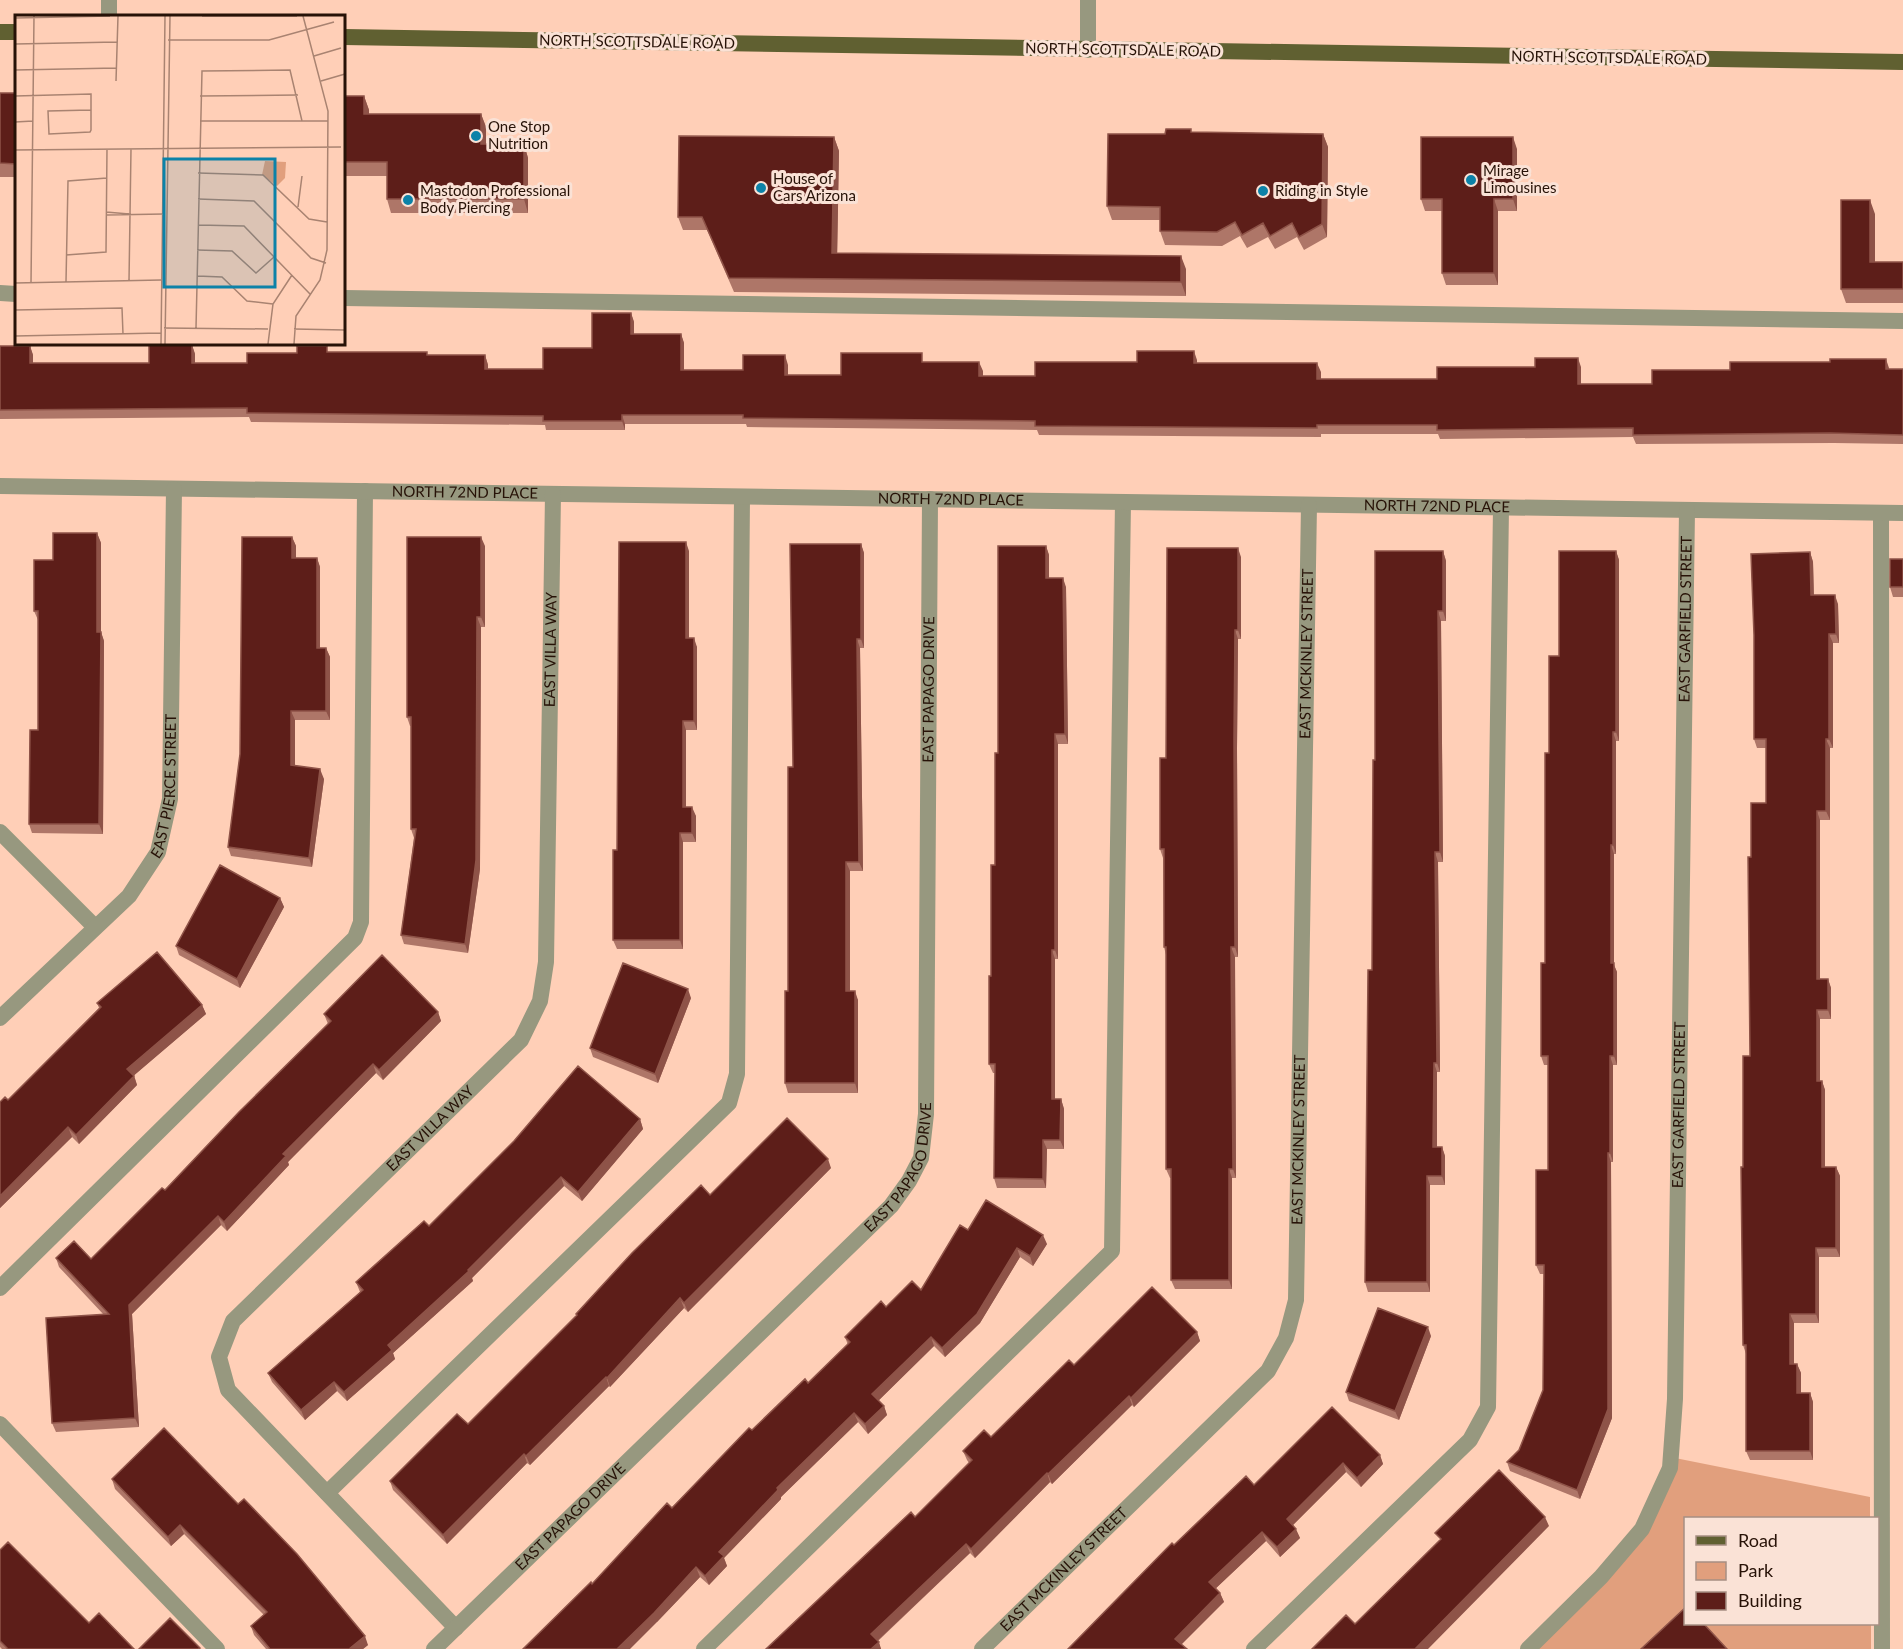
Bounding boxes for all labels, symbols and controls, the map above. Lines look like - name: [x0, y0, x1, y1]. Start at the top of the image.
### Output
- inset map: [15, 15, 345, 345]
- street label: NORTH SCOTTSDALE ROAD: [539, 30, 735, 52]
- street label: NORTH SCOTTSDALE ROAD: [1025, 38, 1221, 60]
- street label: NORTH SCOTTSDALE ROAD: [1511, 46, 1707, 68]
- place label: One Stop Nutrition: [488, 117, 550, 152]
- marker: One Stop Nutrition: [469, 129, 483, 143]
- place label: Mirage Limousines: [1483, 161, 1556, 196]
- place label: House of Cars Arizona: [773, 169, 856, 204]
- marker: Mirage Limousines: [1464, 173, 1478, 187]
- place label: Mastodon Professional Body Piercing: [420, 181, 570, 216]
- marker: House of Cars Arizona: [754, 181, 768, 195]
- place label: Riding in Style: [1275, 181, 1368, 199]
- marker: Riding in Style: [1256, 184, 1270, 198]
- marker: Mastodon Professional Body Piercing: [401, 193, 415, 207]
- street label: NORTH 72ND PLACE: [392, 482, 538, 502]
- street label: NORTH 72ND PLACE: [878, 488, 1024, 509]
- street label: NORTH 72ND PLACE: [1364, 495, 1510, 515]
- street label: EAST GARFIELD STREET: [1674, 535, 1695, 702]
- street label: EAST MCKINLEY STREET: [1295, 568, 1316, 739]
- street label: EAST VILLA WAY: [540, 591, 560, 707]
- street label: EAST PAPAGO DRIVE: [918, 616, 937, 763]
- street label: EAST PIERCE STREET: [146, 714, 179, 861]
- street label: EAST GARFIELD STREET: [1668, 1021, 1688, 1188]
- street label: EAST MCKINLEY STREET: [1287, 1054, 1308, 1225]
- street label: EAST VILLA WAY: [382, 1081, 477, 1174]
- street label: EAST PAPAGO DRIVE: [860, 1102, 934, 1235]
- street label: EAST PAPAGO DRIVE: [511, 1459, 629, 1573]
- street label: EAST MCKINLEY STREET: [996, 1503, 1131, 1635]
- legend: [1684, 1517, 1879, 1625]
- text: Road: [1738, 1529, 1778, 1551]
- text: Park: [1738, 1559, 1774, 1581]
- text: Building: [1738, 1589, 1802, 1611]

